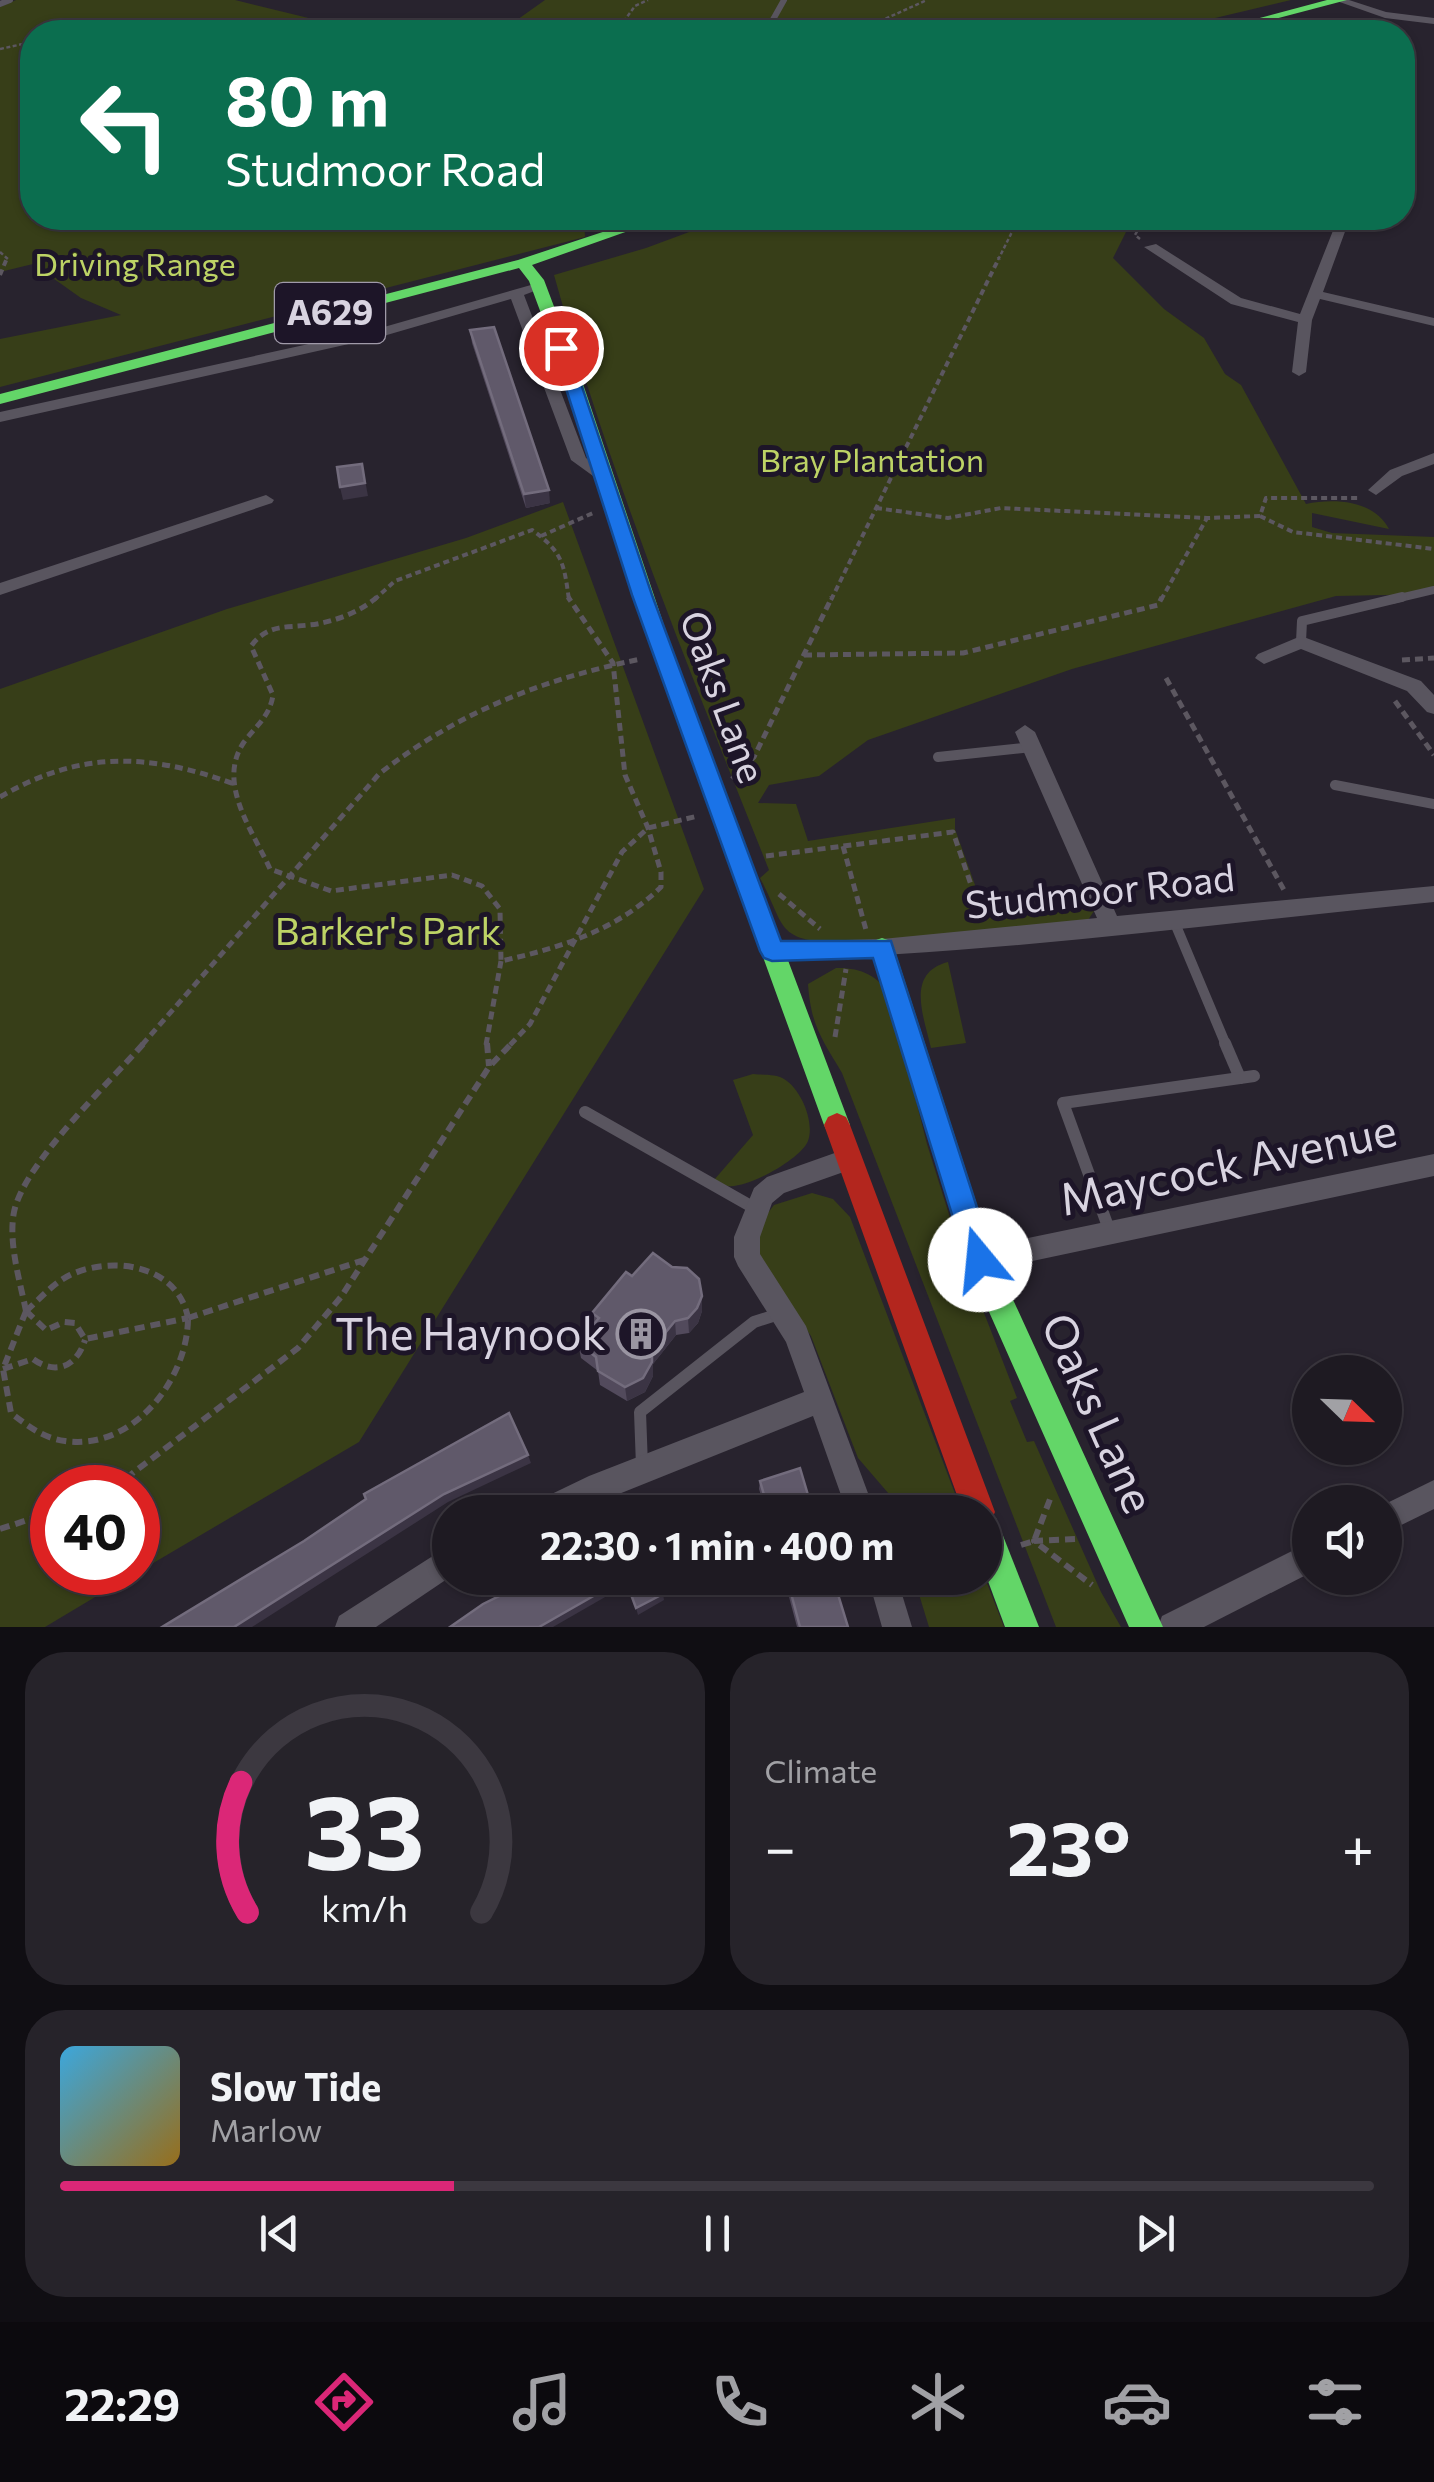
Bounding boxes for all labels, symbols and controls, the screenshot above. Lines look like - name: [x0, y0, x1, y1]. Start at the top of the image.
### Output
- text: 80 m: [225, 55, 389, 140]
- icon: left: [60, 60, 190, 190]
- text: Studmoor Road: [225, 140, 545, 195]
- park label: Driving Range: [34, 243, 236, 283]
- road number: A629: [275, 283, 385, 343]
- pin: [519, 306, 604, 391]
- icon: arrive: [534, 321, 589, 376]
- park label: Bray Plantation: [760, 439, 984, 479]
- street label: Oaks Lane: [672, 604, 777, 789]
- street label: Studmoor Road: [963, 852, 1237, 927]
- park label: Barker's Park: [275, 906, 501, 953]
- street label: Maycock Avenue: [1054, 1100, 1401, 1225]
- position arrow: [928, 1208, 1032, 1312]
- place label: The Haynook: [335, 1304, 606, 1359]
- street label: Oaks Lane: [1032, 1304, 1169, 1520]
- building icon: The Haynook: [615, 1308, 667, 1360]
- north arrow: [1292, 1355, 1402, 1465]
- map controls: [1292, 1355, 1402, 1595]
- speed limit sign: 40: [30, 1465, 160, 1595]
- button: sound: [1292, 1485, 1402, 1595]
- text: 22:30 · 1 min · 400 m: [540, 1521, 894, 1568]
- text: Climate: [765, 1750, 877, 1790]
- text: 33: [304, 1764, 425, 1891]
- text: 23°: [1007, 1800, 1131, 1891]
- text: −: [765, 1812, 796, 1879]
- text: +: [1342, 1812, 1374, 1879]
- text: km/h: [321, 1886, 408, 1929]
- text: Slow Tide: [210, 2062, 381, 2109]
- text: Marlow: [210, 2109, 322, 2149]
- icon: previous: [252, 2206, 307, 2261]
- icon: pause: [690, 2206, 745, 2261]
- icon: next: [1128, 2206, 1183, 2261]
- icon: directions: [309, 2367, 379, 2437]
- icon: music: [507, 2367, 577, 2437]
- icon: phone: [705, 2367, 775, 2437]
- icon: climate: [903, 2367, 973, 2437]
- icon: car: [1102, 2367, 1172, 2437]
- icon: filters: [1300, 2367, 1370, 2437]
- text: 22:29: [64, 2375, 180, 2430]

